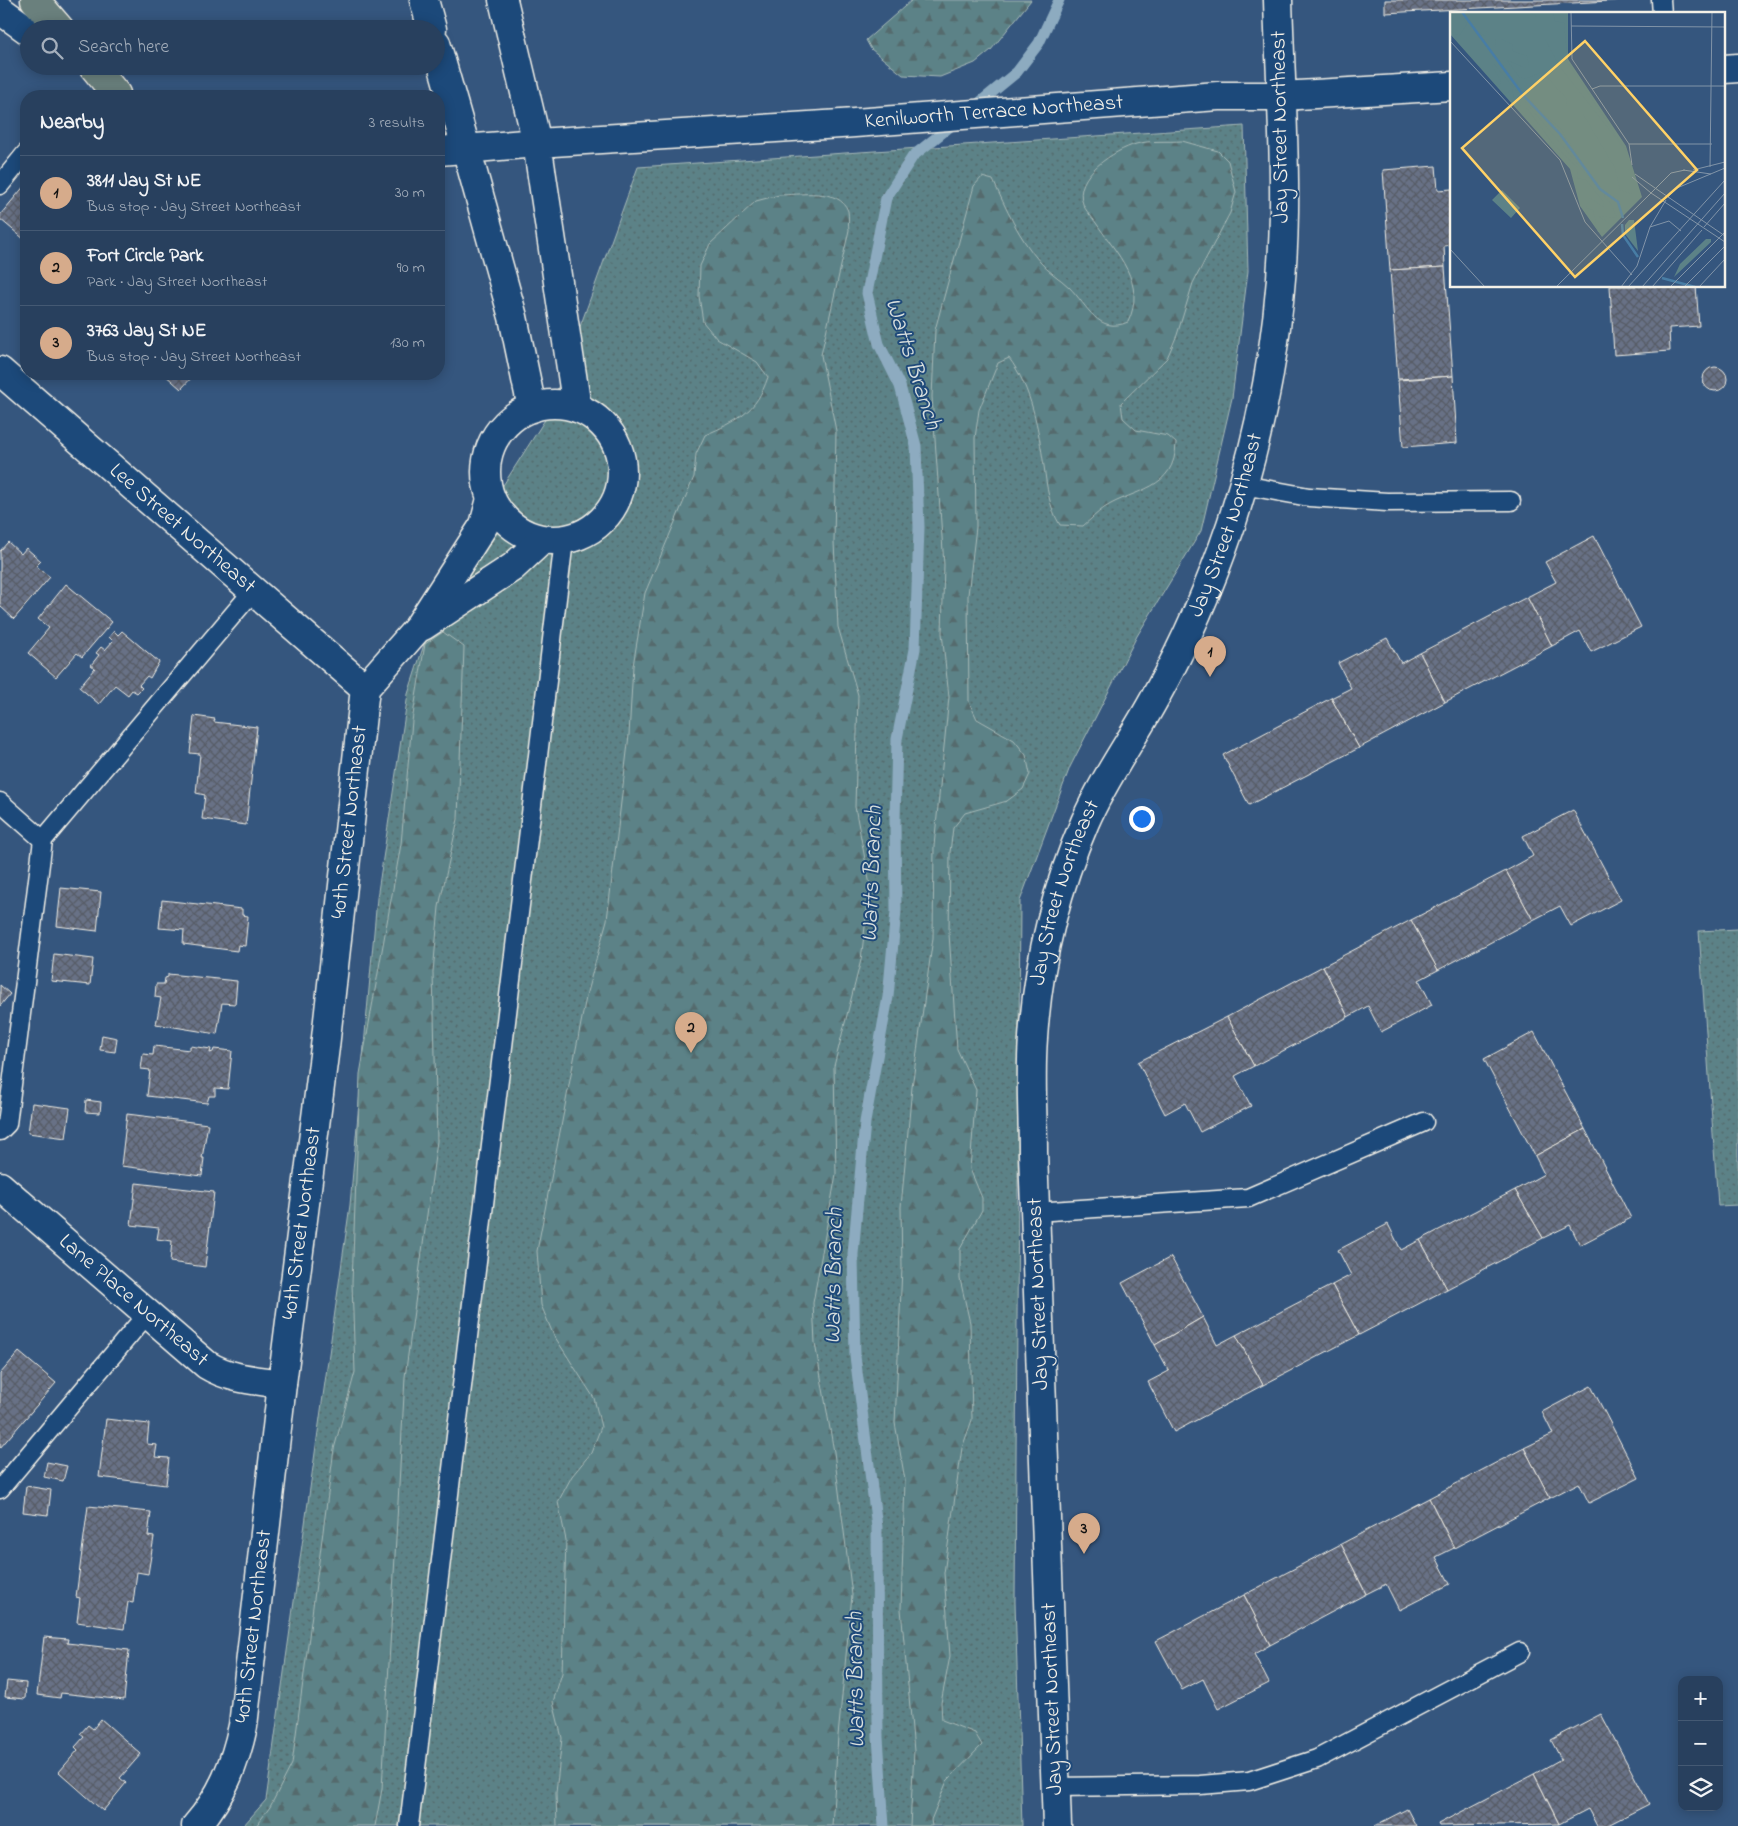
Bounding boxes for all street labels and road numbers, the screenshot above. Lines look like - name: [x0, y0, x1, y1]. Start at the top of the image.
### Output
- street label: Jay Street Northeast: [1263, 30, 1300, 224]
- street label: Kenilworth Terrace Northeast: [863, 87, 1125, 138]
- street label: Jay Street Northeast: [1181, 429, 1272, 623]
- street label: Lee Street Northeast: [101, 456, 263, 602]
- street label: 40th Street Northeast: [323, 723, 377, 920]
- street label: Jay Street Northeast: [1023, 794, 1109, 988]
- street label: 40th Street Northeast: [274, 1124, 331, 1322]
- street label: Jay Street Northeast: [1020, 1197, 1059, 1391]
- street label: Lane Place Northeast: [51, 1227, 216, 1376]
- street label: 40th Street Northeast: [227, 1527, 281, 1725]
- street label: Jay Street Northeast: [1034, 1602, 1073, 1796]

